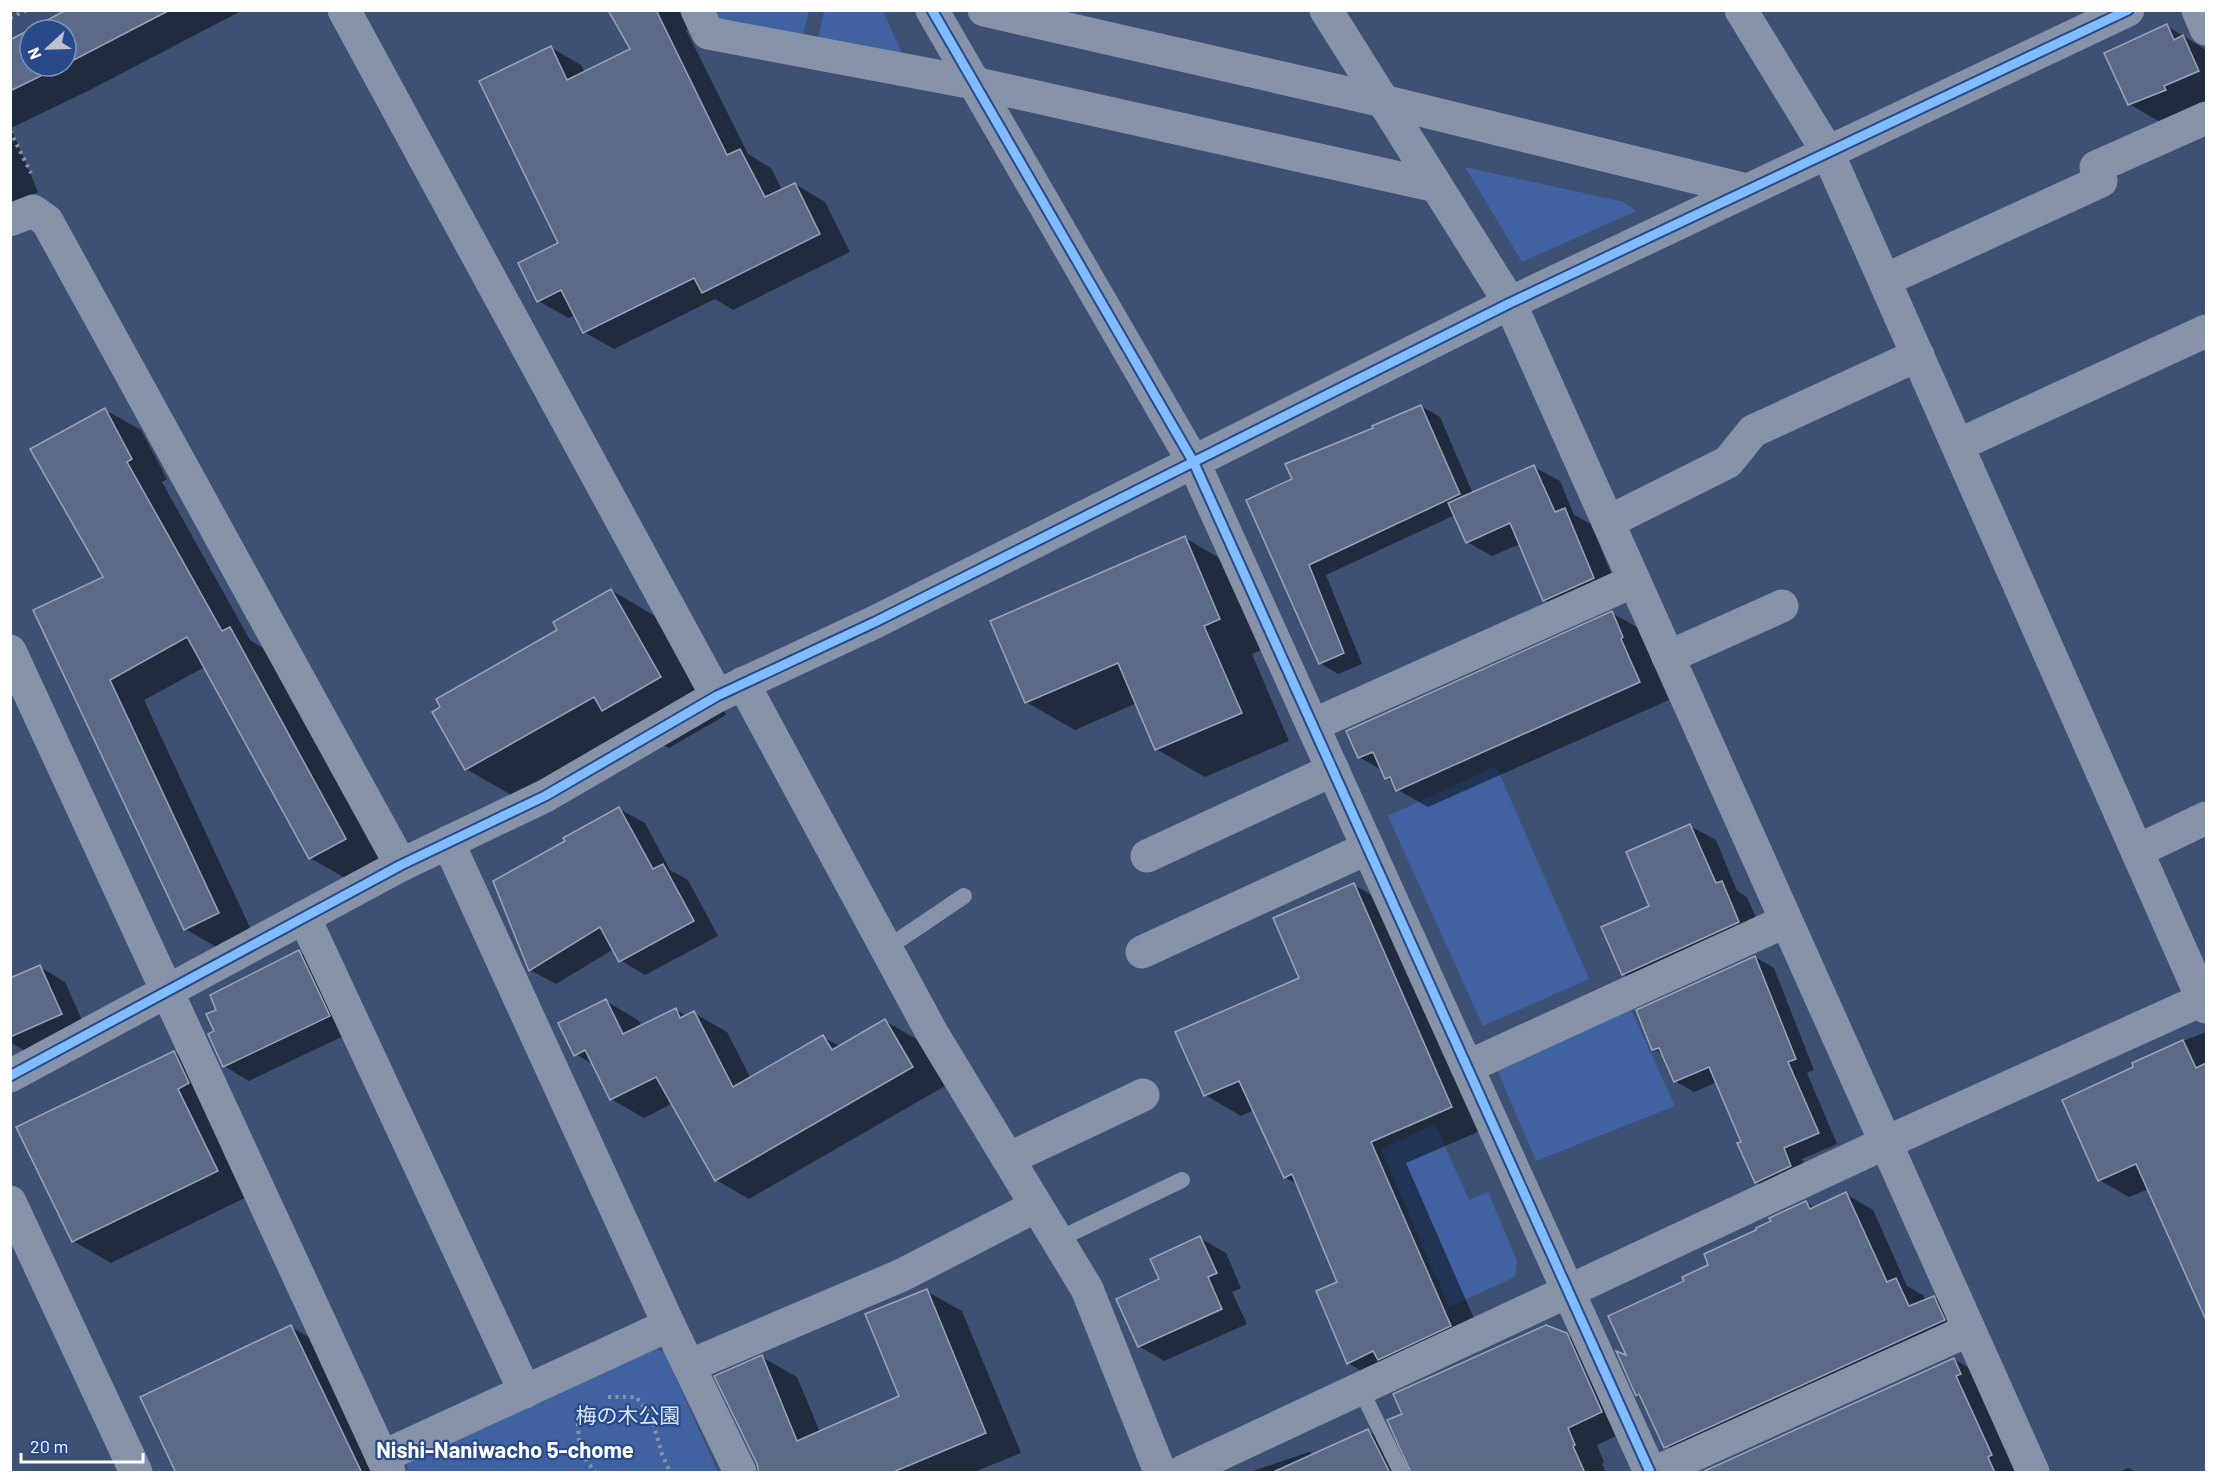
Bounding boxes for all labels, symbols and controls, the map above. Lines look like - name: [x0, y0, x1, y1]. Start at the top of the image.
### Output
- north arrow: [18, 18, 78, 78]
- text: N: [23, 45, 44, 62]
- park label: 梅の木公園: [576, 1402, 681, 1427]
- scale bar: [21, 1426, 142, 1464]
- text: 20 m: [30, 1435, 68, 1457]
- district label: Nishi-Naniwacho 5-chome: [376, 1436, 634, 1462]

